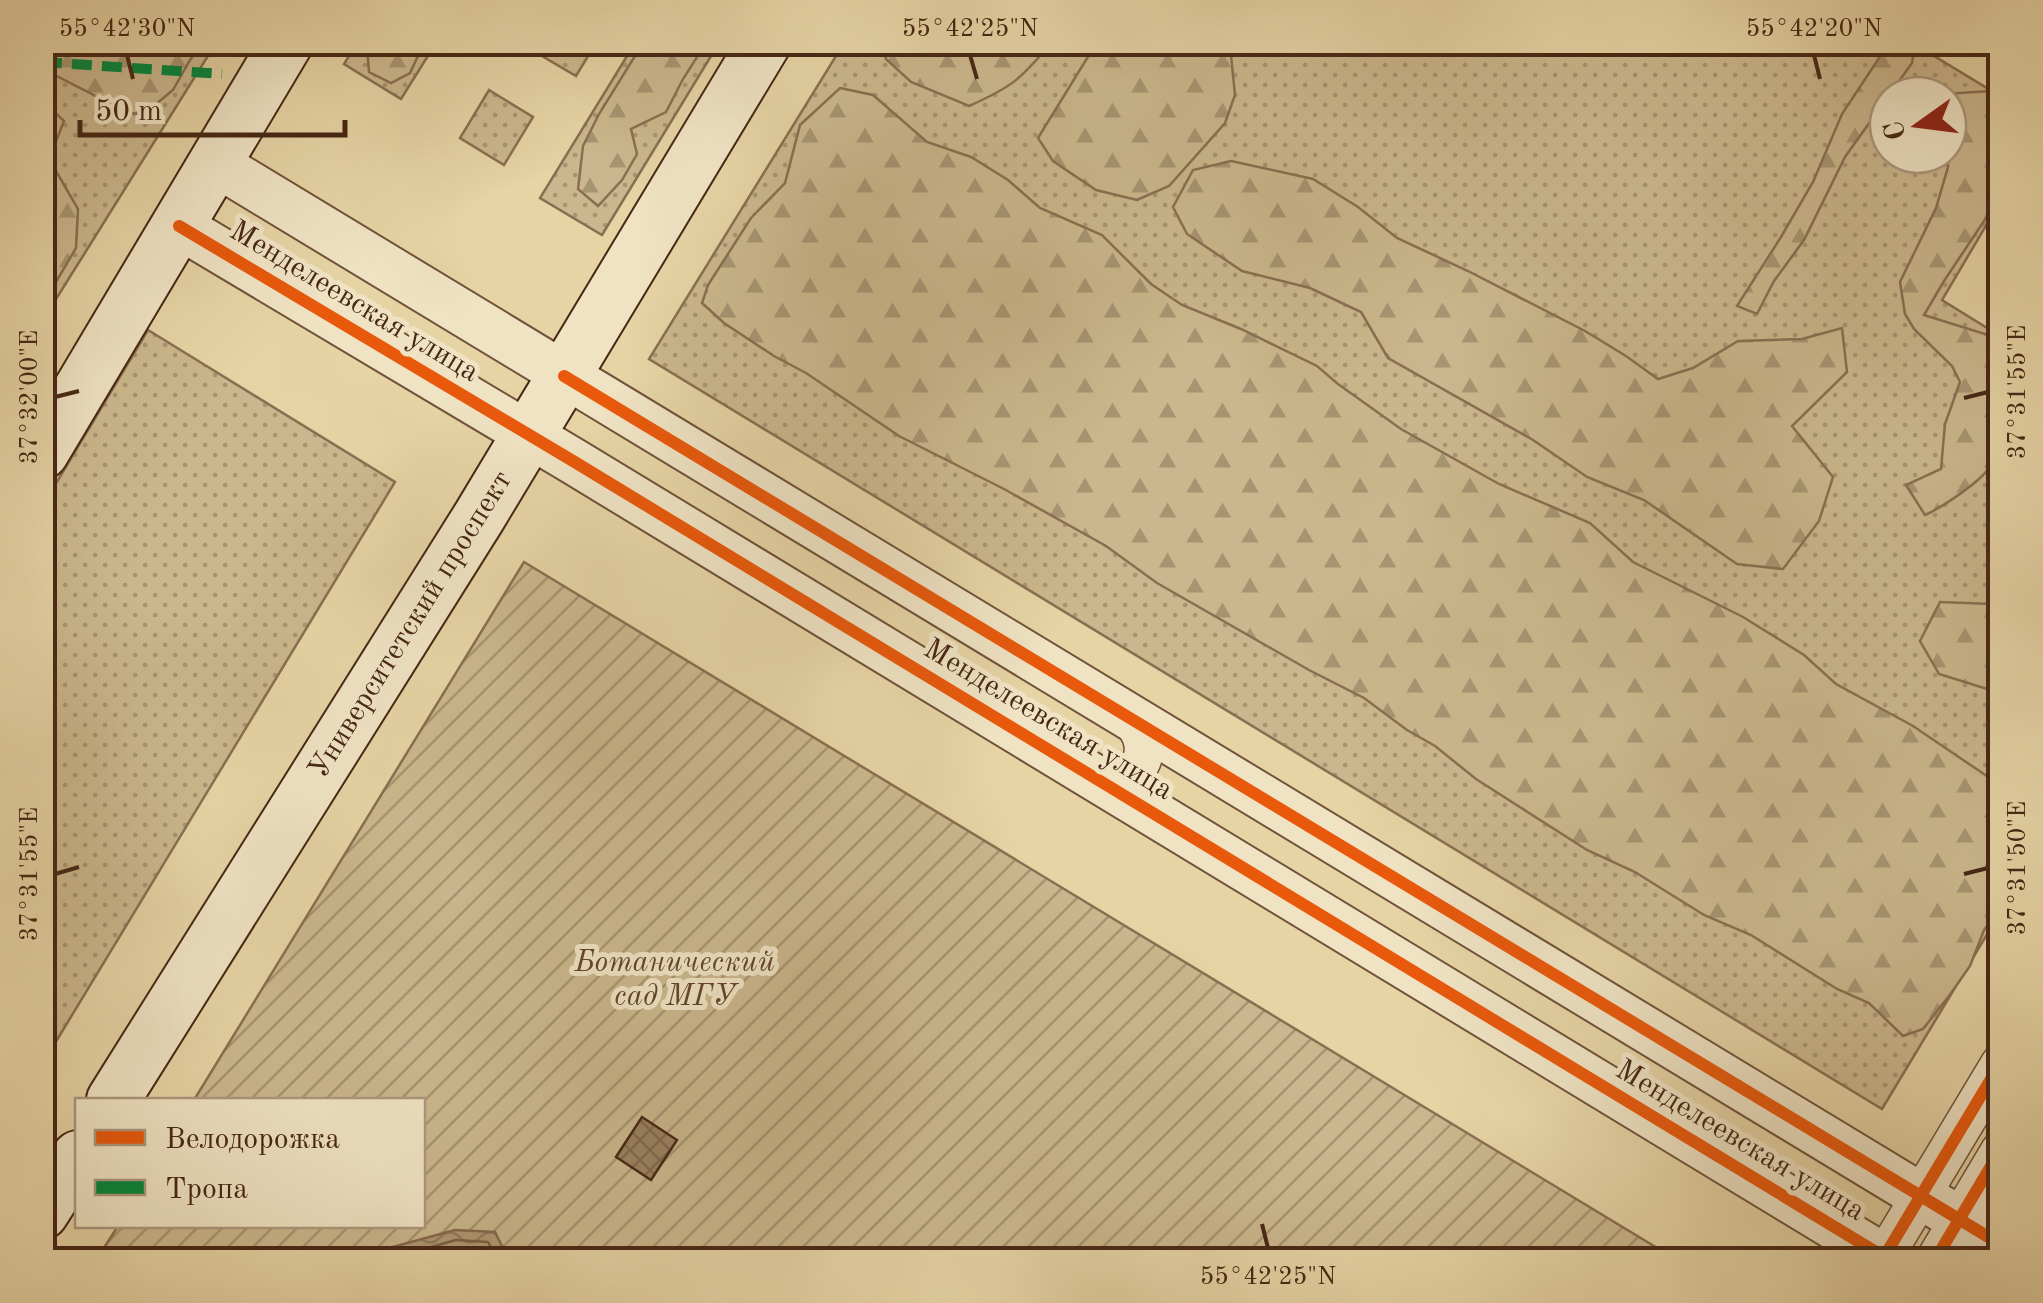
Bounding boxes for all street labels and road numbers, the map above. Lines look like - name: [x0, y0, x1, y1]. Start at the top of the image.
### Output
- street label: Менделеевская улица: [224, 216, 484, 388]
- street label: Университетский проспект: [304, 466, 518, 784]
- street label: Менделеевская улица: [918, 634, 1178, 806]
- street label: Менделеевская улица: [1610, 1055, 1870, 1227]

